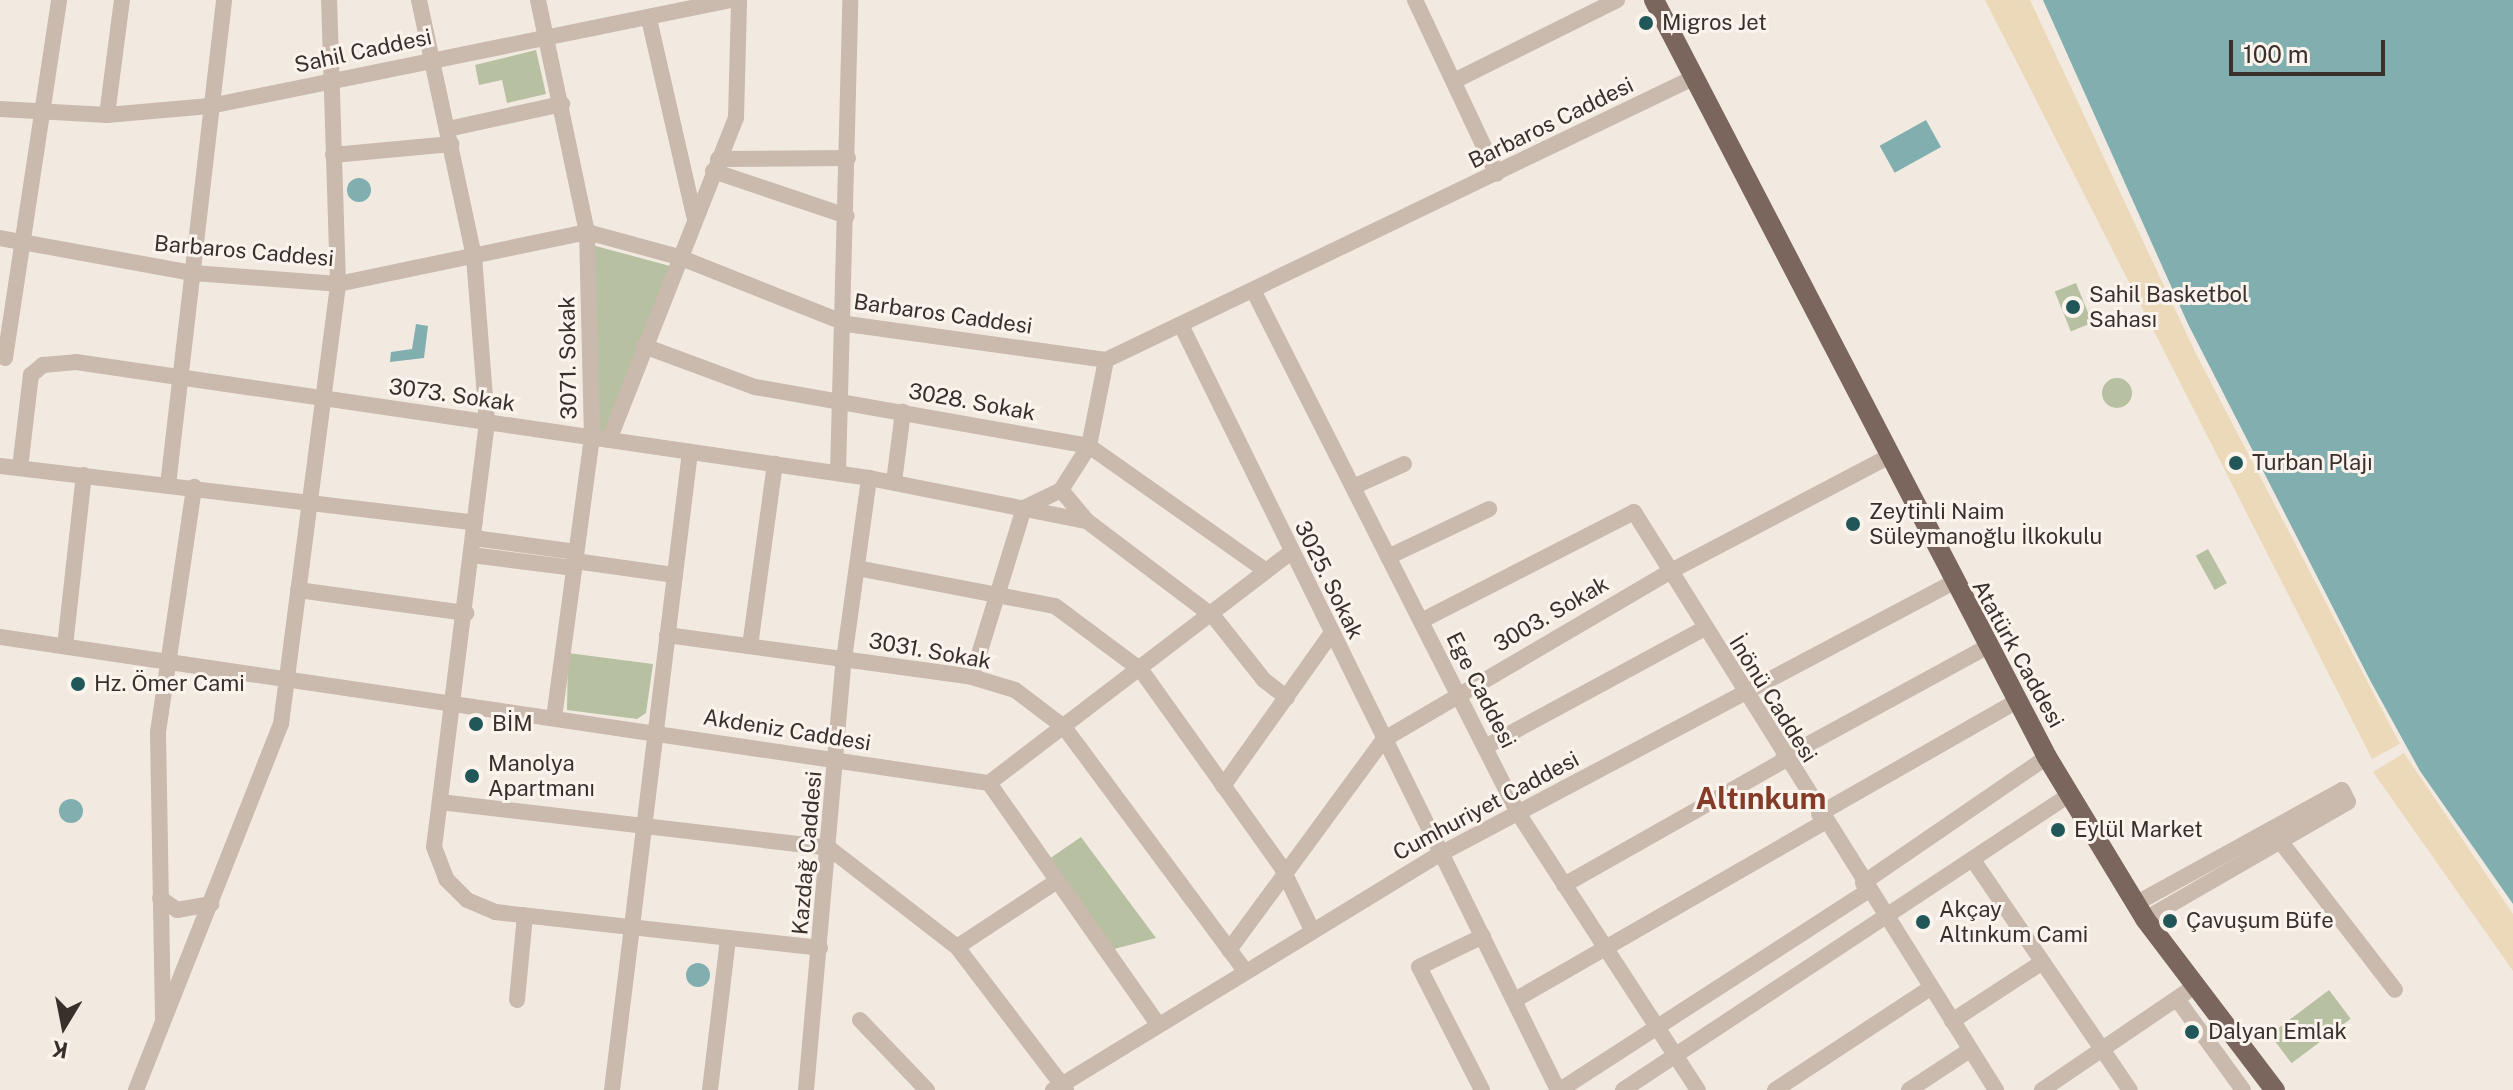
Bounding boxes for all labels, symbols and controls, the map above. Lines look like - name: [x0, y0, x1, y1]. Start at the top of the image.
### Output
- place label: Migros Jet: [1662, 10, 1767, 36]
- marker: Migros Jet: [1637, 14, 1655, 32]
- street label: Sahil Caddesi: [292, 24, 434, 78]
- scale bar: [2233, 24, 2389, 74]
- text: 100 m: [2243, 40, 2309, 68]
- street label: Barbaros Caddesi: [1464, 72, 1638, 174]
- street label: Barbaros Caddesi: [153, 230, 335, 272]
- place label: Sahil Basketbol Sahası: [2089, 281, 2249, 332]
- street label: Barbaros Caddesi: [852, 288, 1034, 340]
- street label: 3071. Sokak: [554, 296, 582, 420]
- marker: Sahil Basketbol Sahası: [2064, 298, 2082, 316]
- street label: 3073. Sokak: [387, 373, 517, 417]
- street label: 3028. Sokak: [906, 378, 1038, 426]
- place label: Turban Plajı: [2252, 450, 2372, 476]
- marker: Turban Plajı: [2227, 454, 2245, 472]
- place label: Zeytinli Naim Süleymanoğlu İlkokulu: [1869, 498, 2102, 550]
- marker: Zeytinli Naim Süleymanoğlu İlkokulu: [1844, 515, 1862, 533]
- street label: 3025. Sokak: [1289, 516, 1369, 644]
- street label: 3003. Sokak: [1489, 571, 1613, 657]
- street label: Atatürk Caddesi: [1967, 576, 2069, 732]
- street label: 3031. Sokak: [867, 627, 993, 675]
- street label: Ege Caddesi: [1440, 627, 1522, 753]
- street label: İnönü Caddesi: [1724, 631, 1822, 767]
- place label: Hz. Ömer Cami: [94, 671, 245, 697]
- marker: Hz. Ömer Cami: [69, 675, 87, 693]
- street label: Akdeniz Caddesi: [701, 704, 873, 756]
- place label: BİM: [492, 711, 533, 737]
- marker: BİM: [467, 715, 485, 733]
- street label: Cumhuriyet Caddesi: [1389, 746, 1583, 866]
- place label: Manolya Apartmanı: [488, 750, 595, 802]
- marker: Manolya Apartmanı: [463, 767, 481, 785]
- street label: Kazdağ Caddesi: [787, 770, 827, 936]
- district label: Altınkum: [1696, 780, 1826, 816]
- place label: Eylül Market: [2074, 817, 2203, 843]
- marker: Eylül Market: [2049, 821, 2067, 839]
- place label: Akçay Altınkum Cami: [1939, 896, 2088, 948]
- place label: Çavuşum Büfe: [2186, 908, 2334, 934]
- marker: Çavuşum Büfe: [2161, 912, 2179, 930]
- marker: Akçay Altınkum Cami: [1914, 913, 1932, 931]
- north arrow: [24, 986, 104, 1066]
- place label: Dalyan Emlak: [2208, 1019, 2347, 1045]
- marker: Dalyan Emlak: [2183, 1023, 2201, 1041]
- text: K: [50, 1035, 70, 1064]

